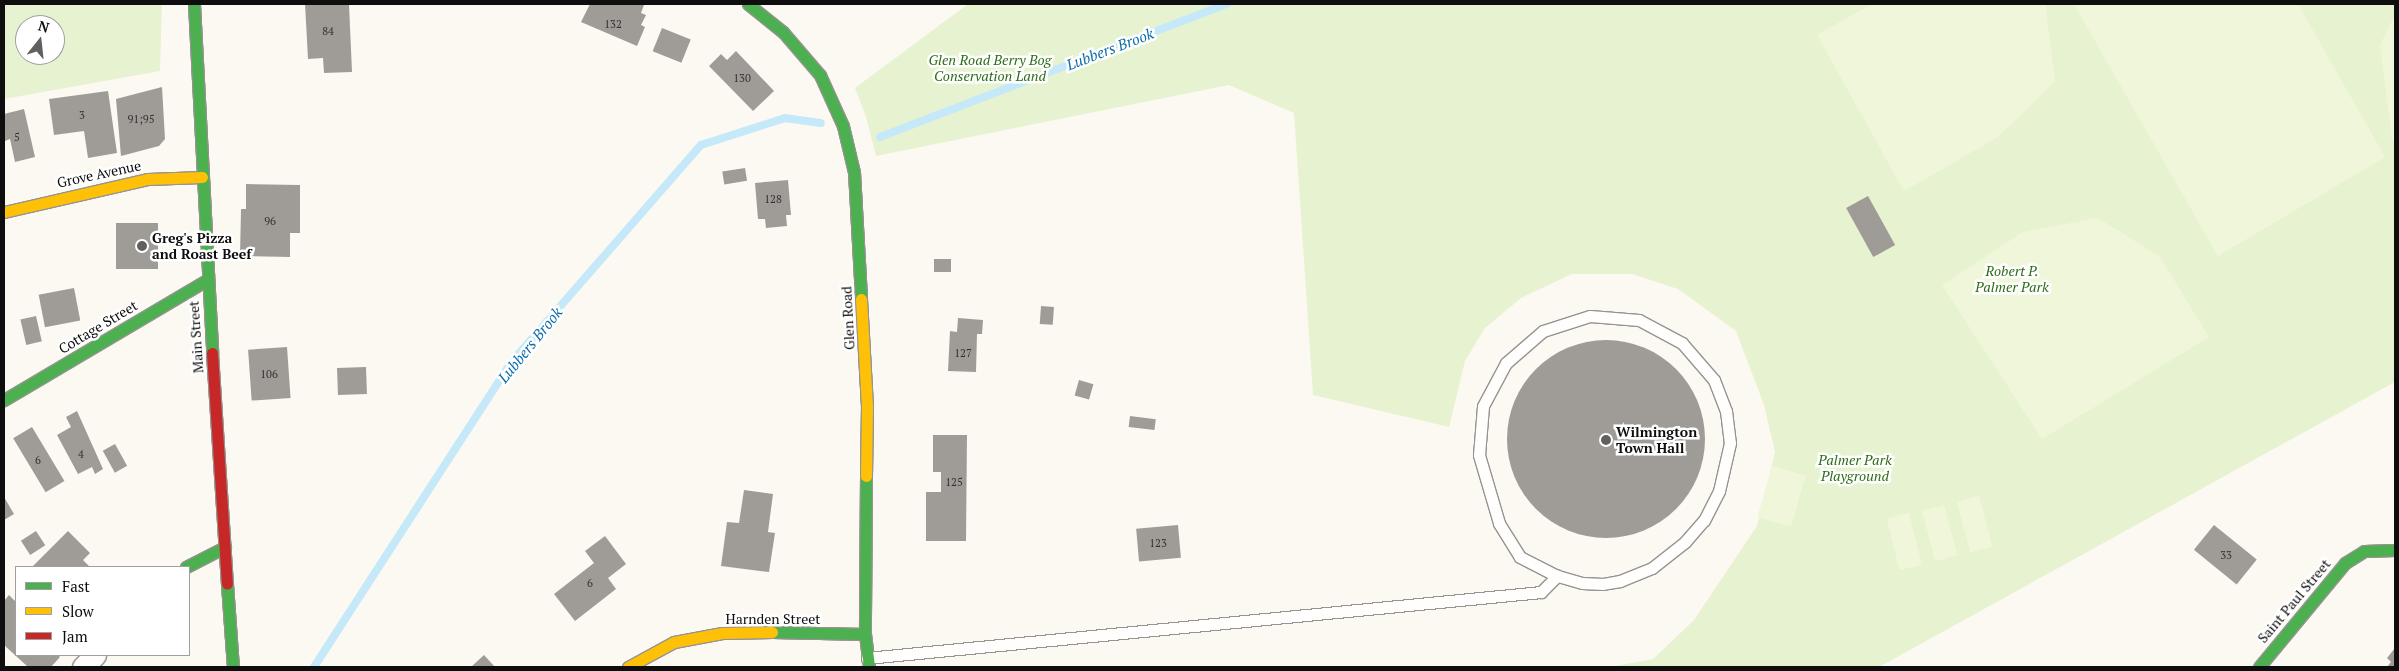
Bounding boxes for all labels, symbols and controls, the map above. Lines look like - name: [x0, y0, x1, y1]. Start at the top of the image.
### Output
- north arrow: [15, 15, 65, 65]
- text: N: [36, 15, 52, 37]
- house number: 132: [604, 17, 622, 31]
- house number: 84: [322, 24, 334, 38]
- water label: Lubbers Brook: [1064, 24, 1156, 74]
- park label: Glen Road Berry Bog Conservation Land: [929, 52, 1051, 84]
- house number: 130: [733, 71, 751, 85]
- house number: 3: [79, 108, 85, 122]
- house number: 91;95: [127, 112, 155, 126]
- house number: 5: [14, 130, 20, 144]
- street label: Grove Avenue: [55, 157, 143, 191]
- house number: 128: [764, 192, 782, 206]
- house number: 96: [264, 214, 276, 228]
- place label: Greg's Pizza and Roast Beef: [152, 230, 252, 262]
- marker: Greg's Pizza and Roast Beef: [136, 240, 148, 252]
- park label: Robert P. Palmer Park: [1975, 263, 2049, 296]
- street label: Glen Road: [838, 286, 858, 350]
- street label: Cottage Street: [56, 297, 140, 357]
- street label: Main Street: [185, 300, 207, 374]
- water label: Lubbers Brook: [494, 304, 566, 386]
- house number: 127: [954, 346, 972, 360]
- house number: 106: [260, 367, 278, 381]
- place label: Wilmington Town Hall: [1616, 424, 1697, 457]
- marker: Wilmington Town Hall: [1600, 434, 1612, 446]
- house number: 4: [78, 447, 84, 461]
- park label: Palmer Park Playground: [1818, 452, 1892, 484]
- house number: 6: [35, 453, 41, 467]
- house number: 125: [945, 475, 963, 489]
- house number: 123: [1149, 536, 1167, 550]
- house number: 33: [2220, 548, 2232, 562]
- street label: Saint Paul Street: [2254, 556, 2334, 646]
- legend: [15, 566, 190, 656]
- text: Fast: [62, 576, 90, 596]
- house number: 6: [587, 576, 593, 590]
- text: Slow: [62, 601, 94, 621]
- street label: Harnden Street: [726, 611, 820, 627]
- text: Jam: [62, 626, 88, 646]

